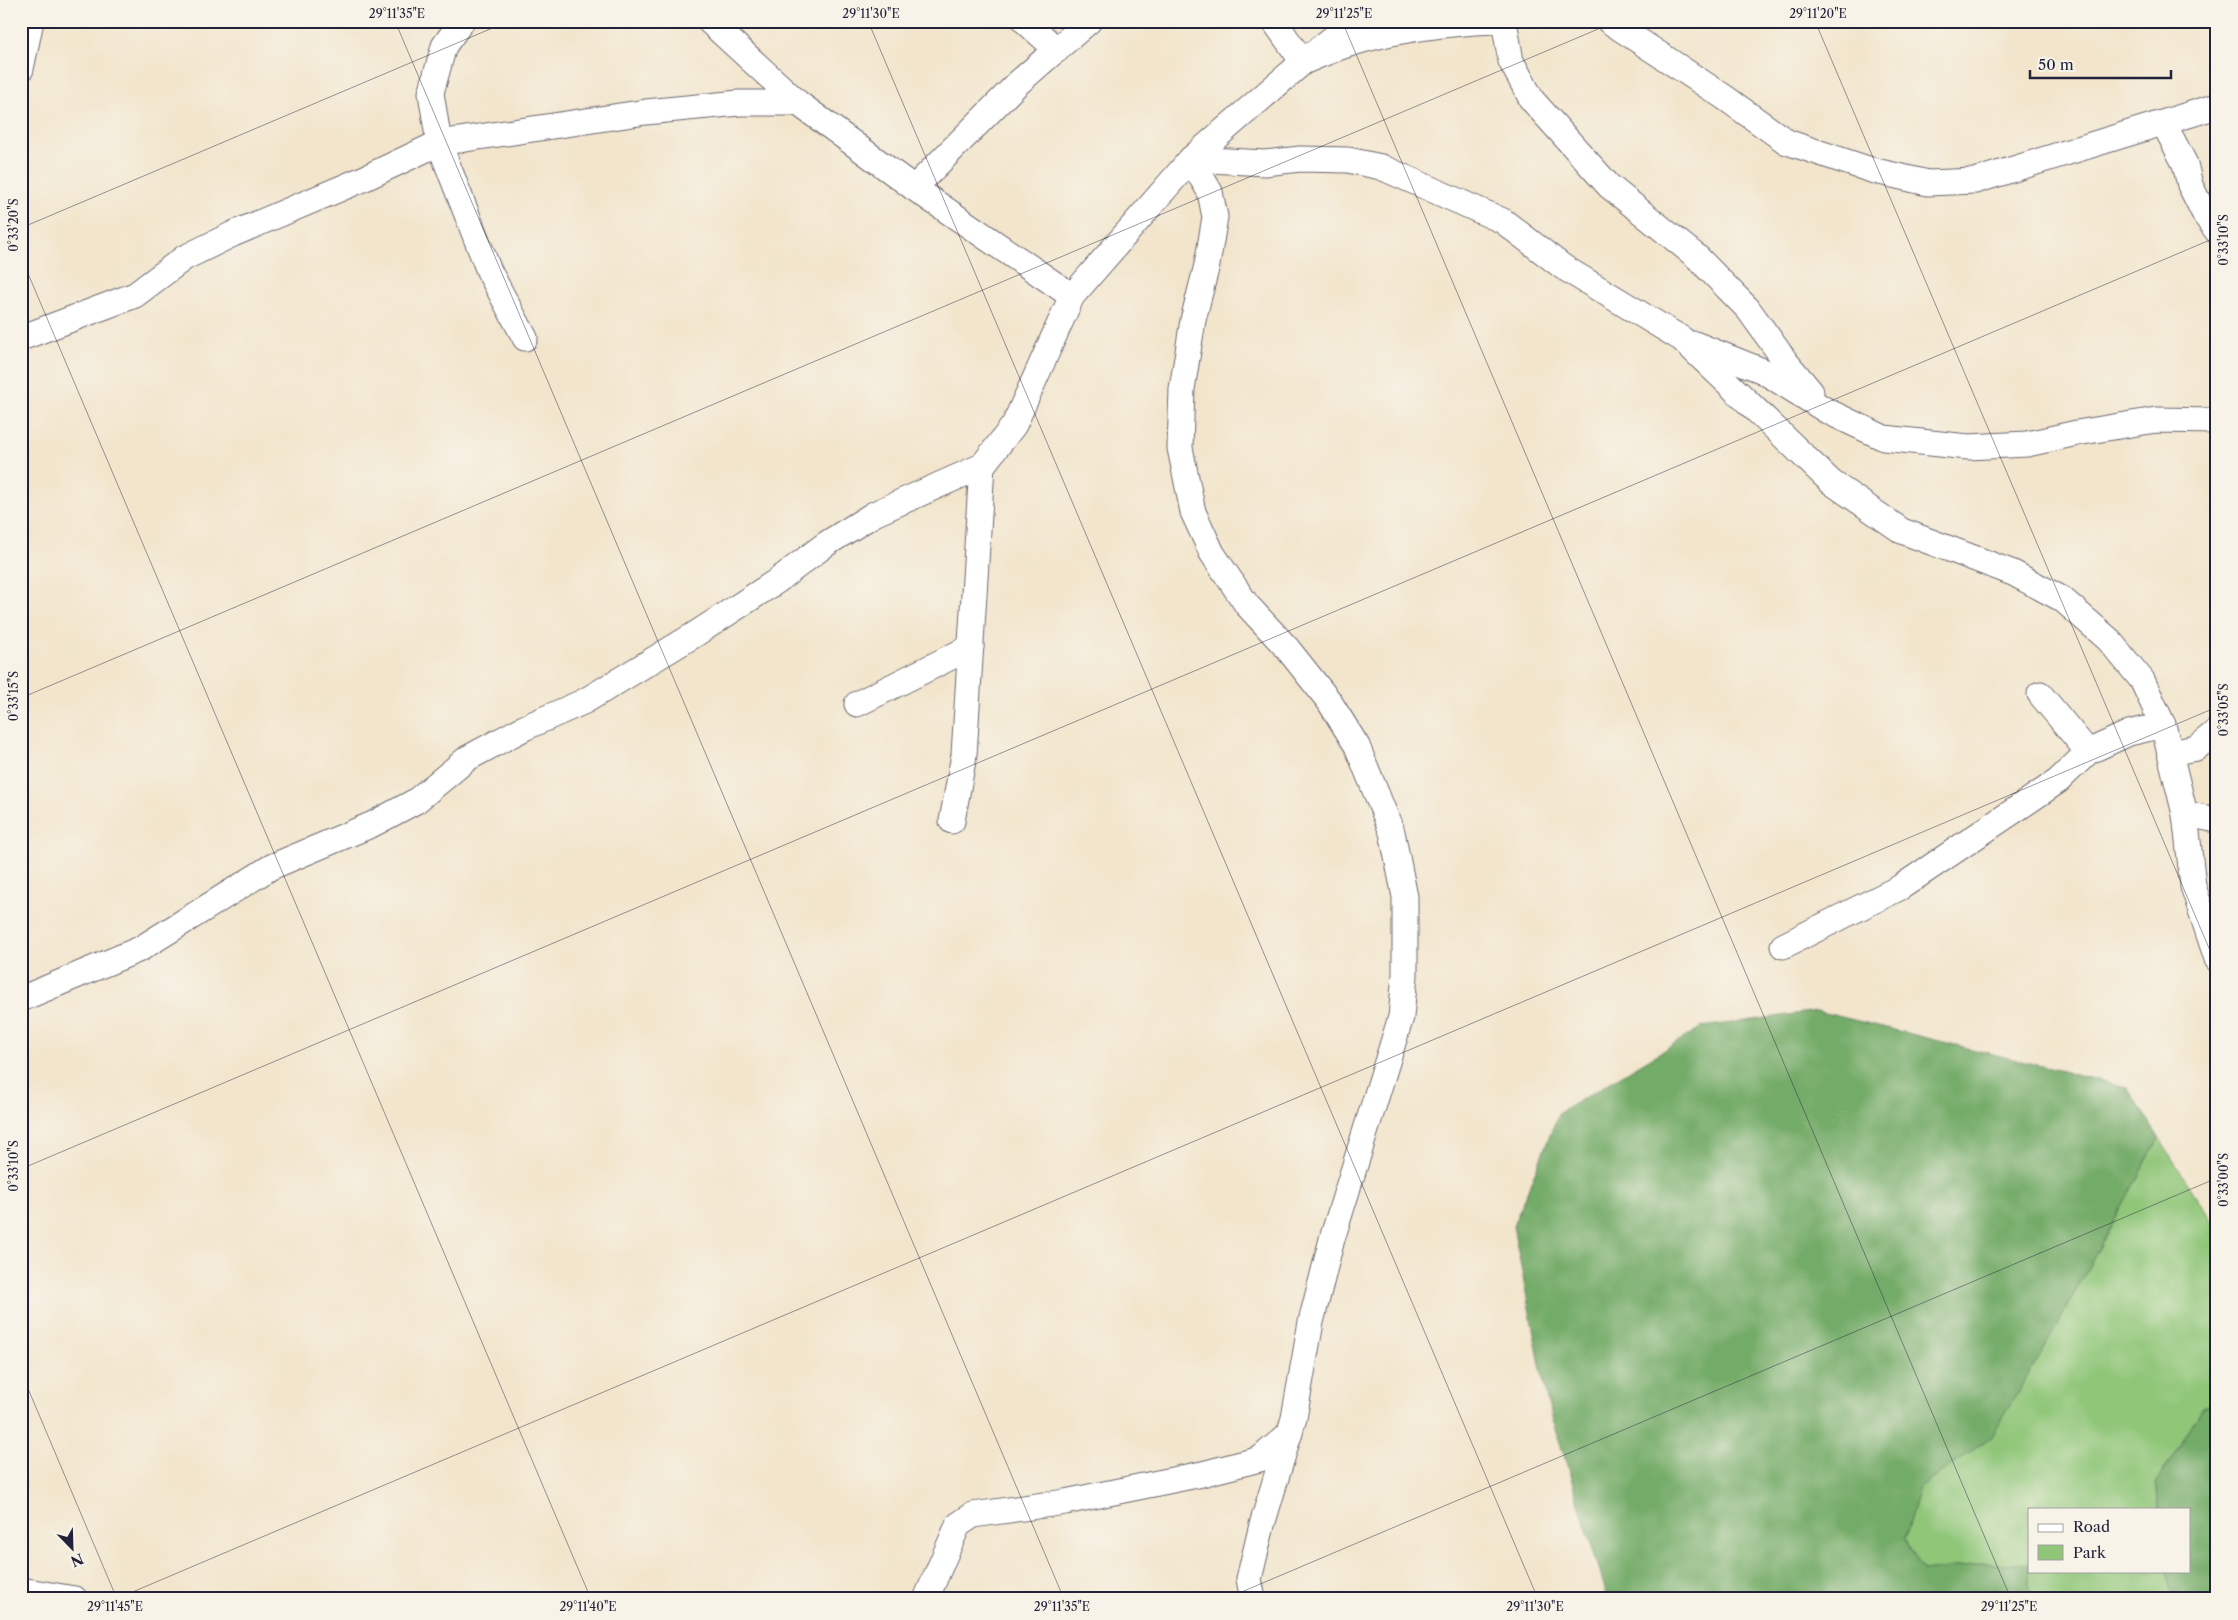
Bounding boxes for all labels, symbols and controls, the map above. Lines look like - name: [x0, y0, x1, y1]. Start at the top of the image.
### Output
- text: 29°11'35"E: [369, 6, 425, 21]
- text: 29°11'30"E: [842, 6, 900, 21]
- text: 29°11'25"E: [1316, 6, 1372, 21]
- text: 29°11'20"E: [1789, 6, 1847, 21]
- scale bar: [2030, 48, 2172, 80]
- text: 50 m: [2038, 55, 2074, 74]
- text: 0°33'20"S: [6, 198, 21, 252]
- text: 0°33'10"S: [2216, 214, 2231, 266]
- text: 0°33'15"S: [6, 671, 21, 721]
- text: 0°33'05"S: [2216, 683, 2231, 737]
- text: 0°33'10"S: [6, 1140, 21, 1192]
- text: 0°33'00"S: [2216, 1153, 2231, 1207]
- legend: [2028, 1508, 2190, 1572]
- text: Road: [2073, 1517, 2110, 1536]
- north arrow: [48, 1522, 98, 1572]
- text: Park: [2073, 1543, 2107, 1562]
- text: N: [68, 1549, 86, 1571]
- text: 29°11'45"E: [87, 1599, 143, 1614]
- text: 29°11'40"E: [559, 1599, 617, 1614]
- text: 29°11'35"E: [1034, 1599, 1090, 1614]
- text: 29°11'30"E: [1506, 1599, 1564, 1614]
- text: 29°11'25"E: [1981, 1599, 2037, 1614]

